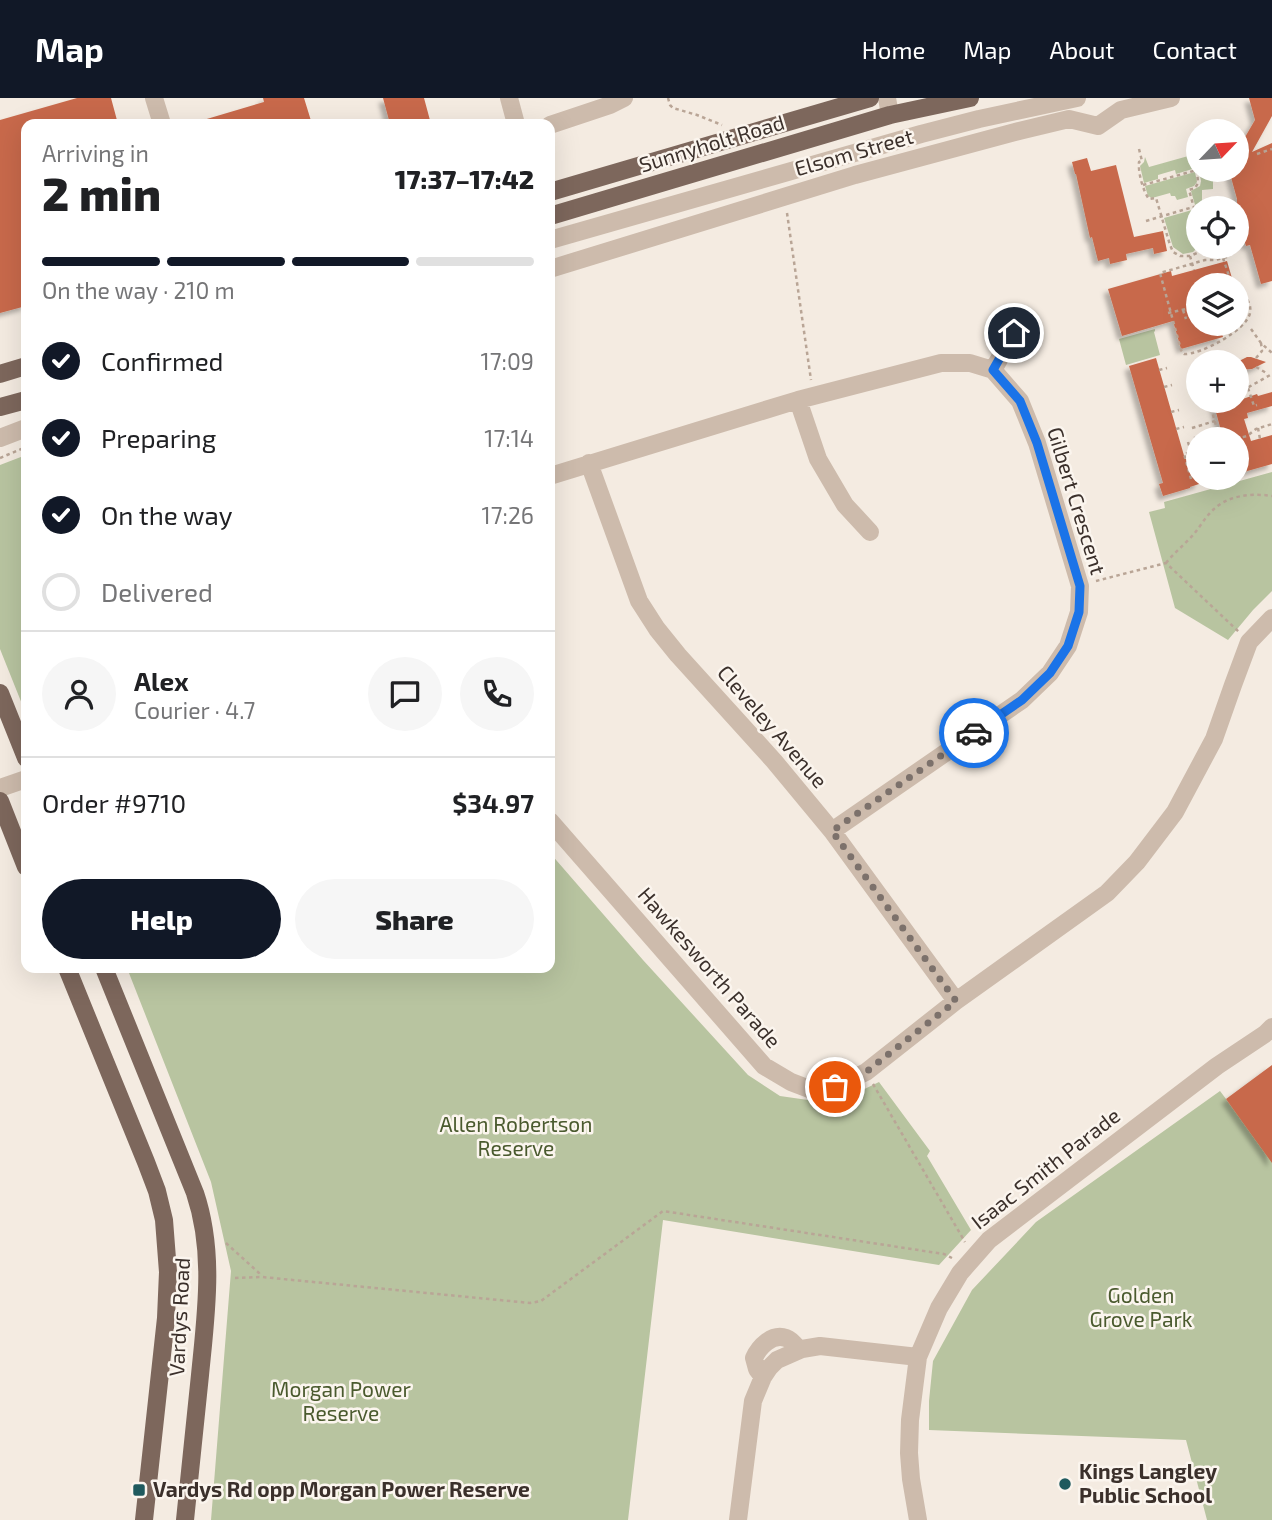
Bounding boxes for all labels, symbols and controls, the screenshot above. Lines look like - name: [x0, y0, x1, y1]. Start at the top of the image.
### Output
- text: Map: [35, 29, 104, 69]
- text: Home: [862, 35, 925, 64]
- text: Map: [963, 35, 1011, 64]
- text: About: [1049, 35, 1115, 64]
- text: Contact: [1153, 35, 1237, 64]
- street label: Sunnyholt Road: [636, 109, 787, 177]
- north arrow: [1186, 119, 1250, 182]
- map controls: [1186, 119, 1249, 490]
- street label: Elsom Street: [791, 123, 916, 180]
- text: Arriving in: [42, 139, 149, 167]
- text: 17:37–17:42: [395, 163, 534, 194]
- text: 2 min: [42, 165, 161, 220]
- button: locate: [1186, 196, 1249, 259]
- button: layers: [1186, 273, 1249, 336]
- text: On the way · 210 m: [42, 276, 235, 304]
- pin: [984, 303, 1044, 363]
- icon: home: [995, 314, 1033, 352]
- icon: check: [42, 342, 80, 380]
- text: Confirmed: [101, 345, 224, 376]
- text: 17:09: [481, 347, 534, 375]
- button: +: [1186, 350, 1249, 413]
- icon: check: [42, 419, 80, 457]
- text: Preparing: [101, 422, 216, 453]
- text: 17:14: [484, 424, 534, 452]
- street label: Gilbert Crescent: [1043, 424, 1112, 577]
- button: −: [1186, 427, 1249, 490]
- icon: check: [42, 496, 80, 534]
- text: On the way: [101, 499, 232, 530]
- text: 17:26: [482, 501, 534, 529]
- text: Delivered: [101, 576, 213, 607]
- button: person: [42, 657, 116, 731]
- button: chat: [368, 657, 442, 731]
- button: phone: [460, 657, 534, 731]
- street label: Cleveley Avenue: [713, 660, 833, 792]
- text: Alex: [134, 665, 189, 696]
- text: Courier · 4.7: [134, 696, 255, 724]
- courier: [939, 698, 1009, 768]
- icon: car: [955, 714, 993, 752]
- text: Order #9710: [42, 787, 186, 818]
- text: $34.97: [452, 787, 534, 818]
- button: Help: [42, 879, 281, 959]
- button: Share: [295, 879, 534, 959]
- street label: Hawkesworth Parade: [634, 882, 787, 1052]
- pin: [805, 1057, 865, 1117]
- icon: bag: [816, 1068, 854, 1106]
- street label: Isaac Smith Parade: [966, 1102, 1124, 1234]
- park label: Allen Robertson Reserve: [440, 1111, 592, 1160]
- street label: Vardys Road: [163, 1257, 194, 1377]
- park label: Golden Grove Park: [1089, 1282, 1193, 1331]
- park label: Morgan Power Reserve: [271, 1376, 411, 1425]
- place label: Kings Langley Public School: [1079, 1458, 1217, 1507]
- place label: Vardys Rd opp Morgan Power Reserve: [153, 1476, 530, 1502]
- marker: Kings Langley Public School: [1057, 1476, 1073, 1492]
- marker: Vardys Rd opp Morgan Power Reserve: [131, 1482, 147, 1498]

